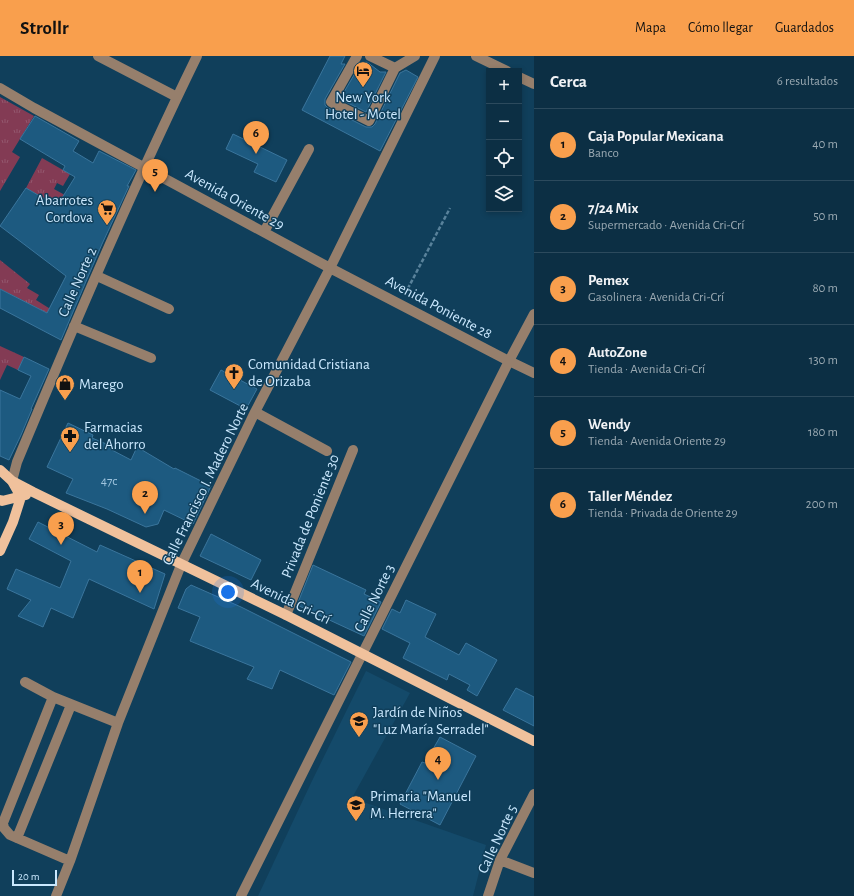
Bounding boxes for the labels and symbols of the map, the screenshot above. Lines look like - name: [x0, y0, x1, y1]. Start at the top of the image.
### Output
- hotel icon: New York Hotel - Motel: [352, 60, 374, 88]
- place label: New York Hotel - Motel: [325, 90, 401, 122]
- pin: 6: [243, 121, 269, 154]
- pin: 5: [142, 159, 168, 192]
- street label: Avenida Oriente 29: [183, 166, 287, 233]
- place label: Abarrotes Cordova: [36, 193, 93, 225]
- supermarket icon: Abarrotes Cordova: [96, 198, 118, 226]
- street label: Calle Norte 2: [55, 245, 99, 319]
- street label: Avenida Poniente 28: [383, 273, 495, 342]
- place label: Comunidad Cristiana de Orizaba: [248, 357, 370, 389]
- church icon: Comunidad Cristiana de Orizaba: [223, 362, 245, 390]
- shop icon: Marego: [54, 373, 76, 401]
- place label: Marego: [79, 377, 124, 392]
- street label: Calle Francisco I. Madero Norte: [160, 401, 251, 568]
- place label: Farmacias del Ahorro: [84, 420, 146, 452]
- pharmacy icon: Farmacias del Ahorro: [59, 425, 81, 453]
- street label: Privada de Poniente 30: [279, 452, 342, 580]
- house number: 47c: [101, 475, 117, 488]
- pin: 2: [132, 481, 158, 514]
- pin: 3: [48, 512, 74, 545]
- pin: 1: [127, 560, 153, 593]
- street label: Calle Norte 3: [352, 562, 397, 635]
- street label: Avenida Cri-Crí: [249, 576, 333, 627]
- your location: [218, 582, 238, 602]
- place label: Jardín de Niños "Luz María Serradel": [373, 705, 489, 737]
- school or university icon: Jardín de Niños "Luz María Serradel": [348, 710, 370, 738]
- pin: 4: [425, 747, 451, 780]
- place label: Primaria "Manuel M. Herrera": [370, 789, 471, 821]
- school or university icon: Primaria "Manuel M. Herrera": [345, 794, 367, 822]
- street label: Calle Norte 5: [475, 803, 520, 876]
- scale bar: [12, 868, 57, 887]

